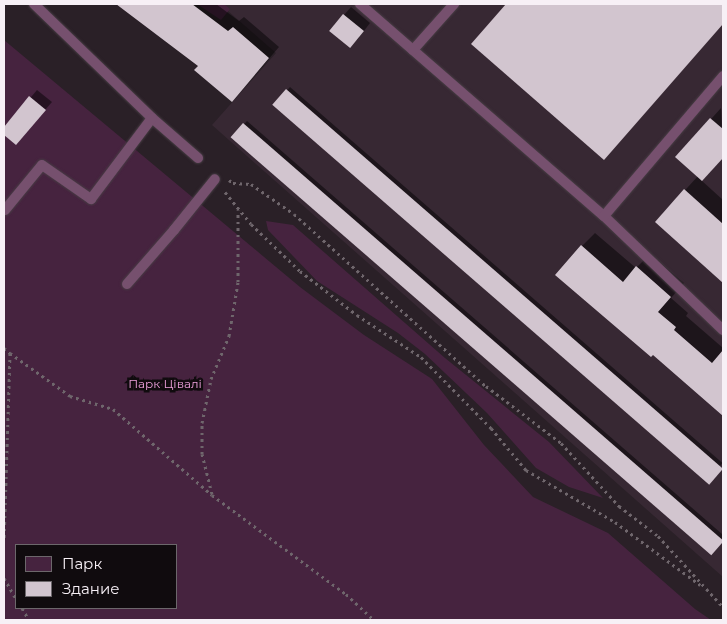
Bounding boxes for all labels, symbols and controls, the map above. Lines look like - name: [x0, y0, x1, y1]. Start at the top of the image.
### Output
- park label: Парк Цівалі: [128, 377, 202, 391]
- legend: [15, 544, 178, 609]
- text: Парк: [62, 554, 102, 573]
- text: Здание: [62, 579, 120, 598]

